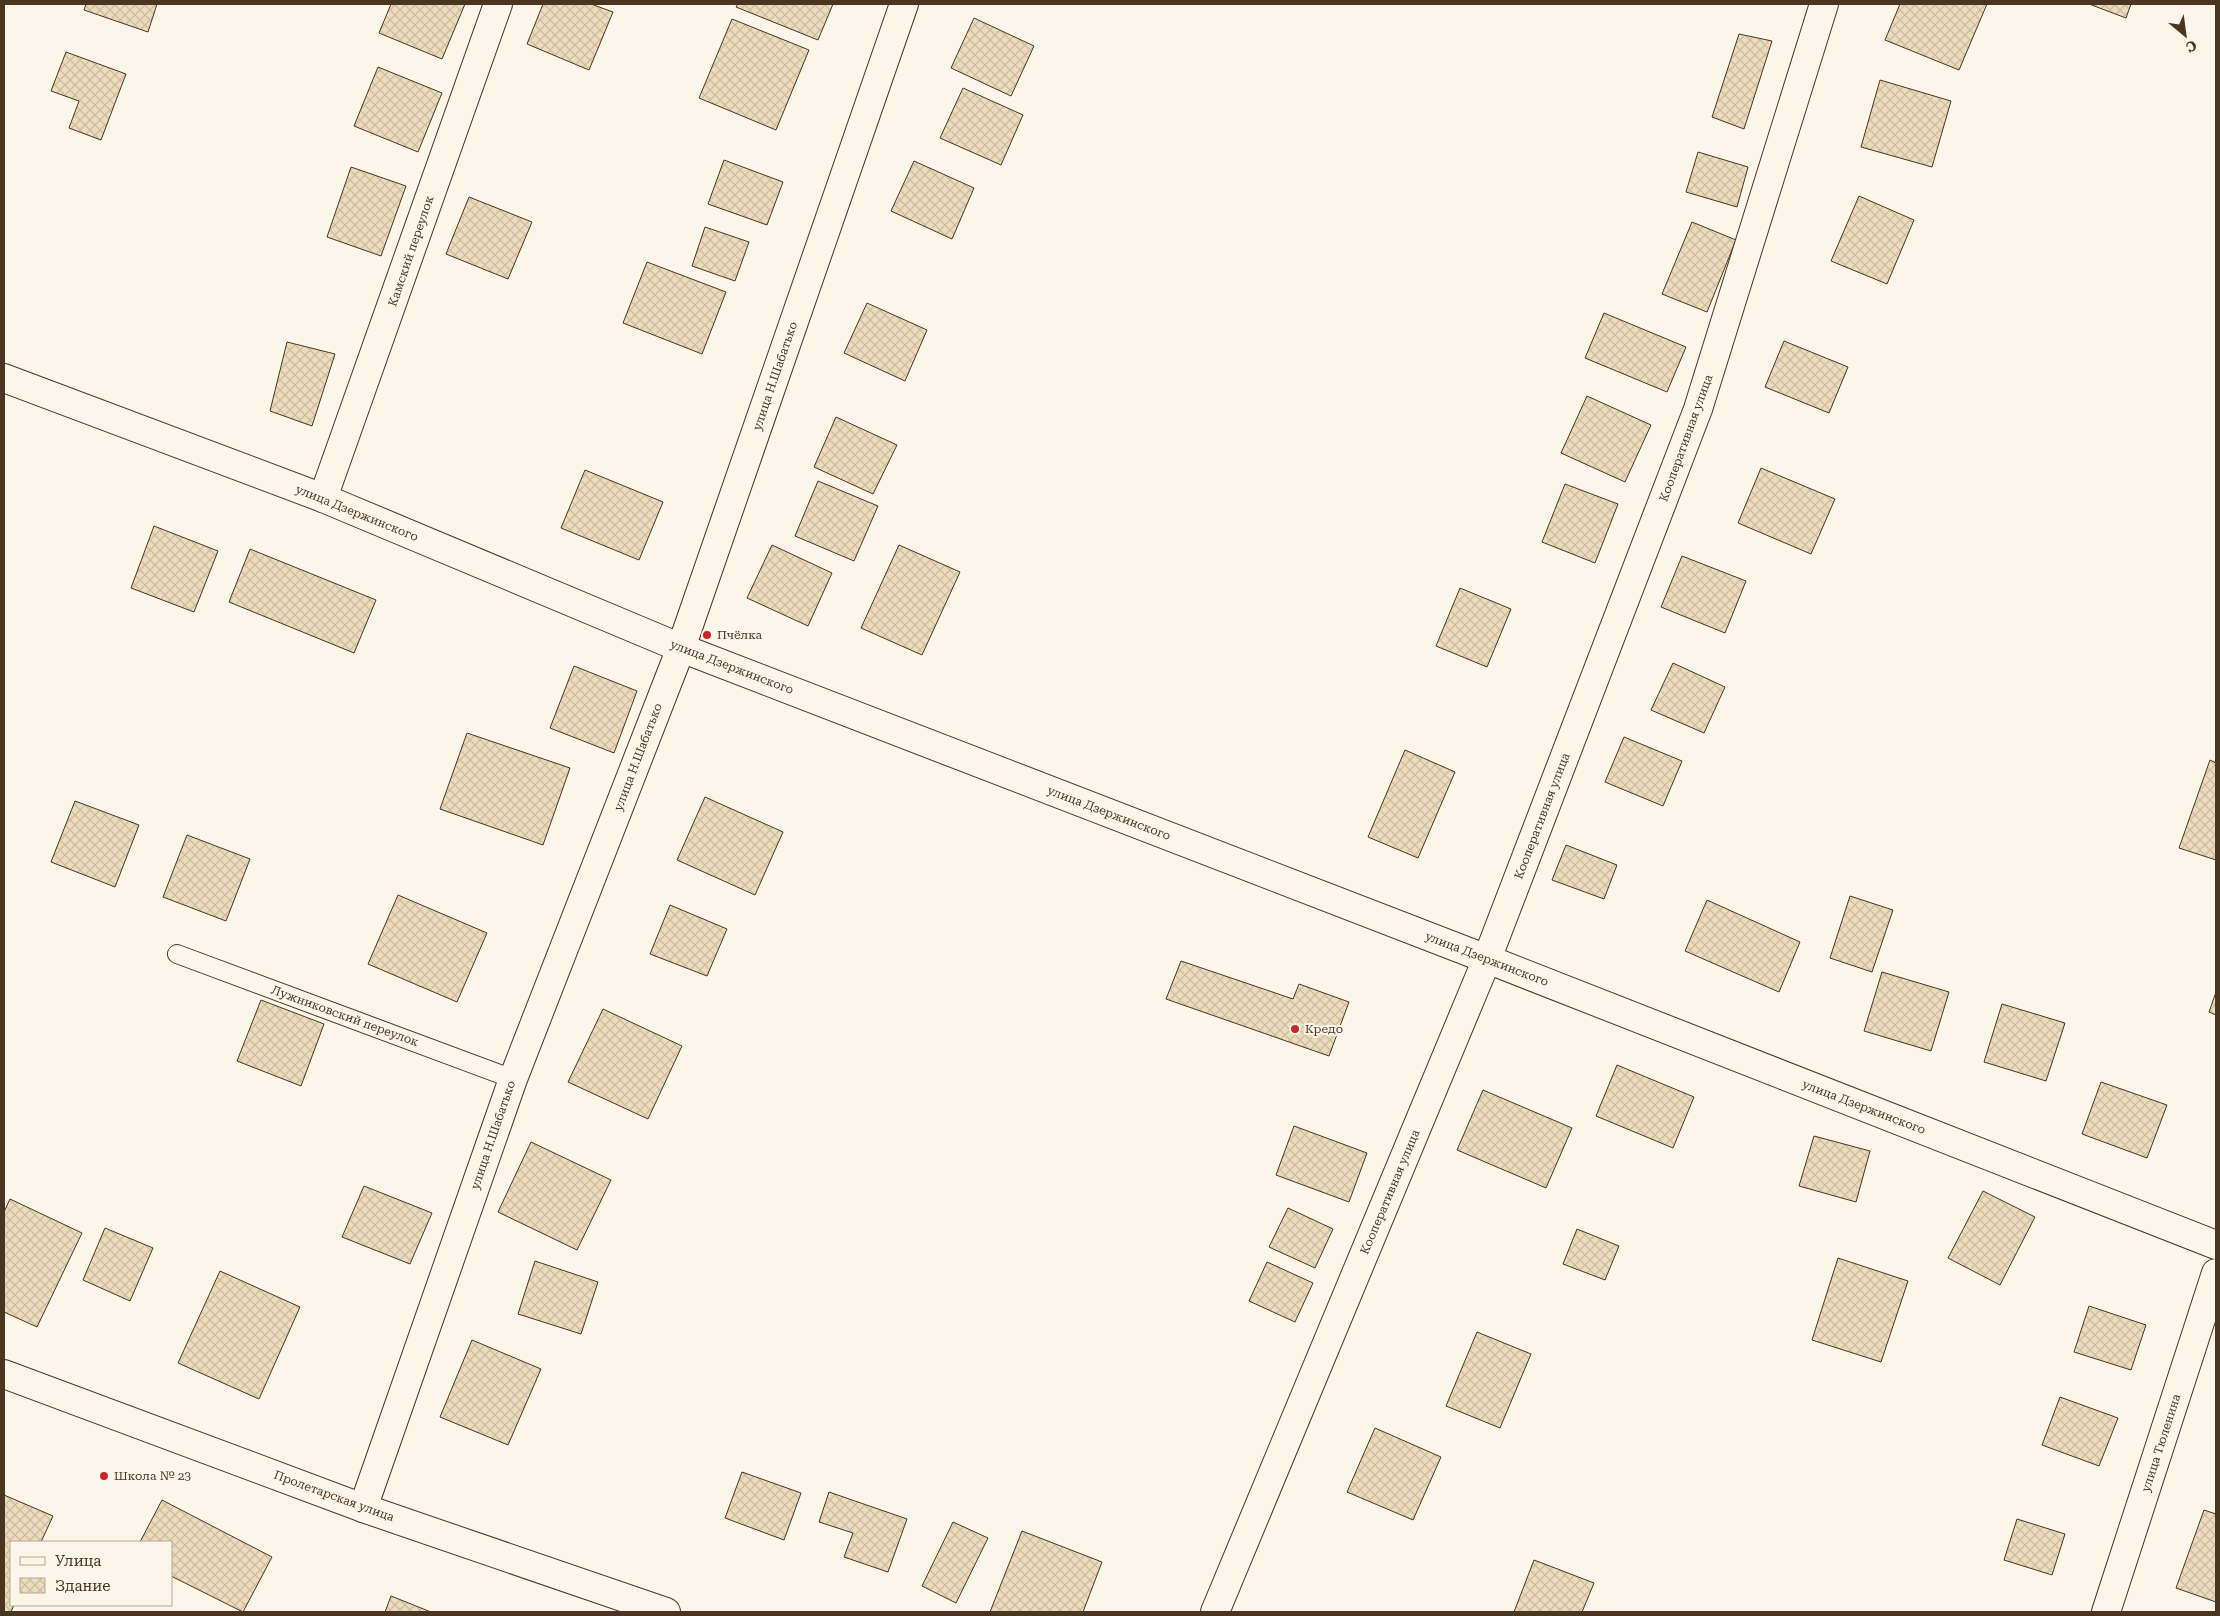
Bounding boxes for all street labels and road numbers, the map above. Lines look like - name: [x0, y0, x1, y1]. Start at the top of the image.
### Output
- street label: Камский переулок: [385, 193, 437, 308]
- street label: улица Н.Шабатько: [750, 320, 800, 432]
- street label: Кооперативная улица: [1656, 372, 1716, 503]
- street label: улица Дзержинского: [294, 482, 420, 544]
- street label: улица Дзержинского: [668, 637, 796, 697]
- street label: улица Н.Шабатько: [611, 701, 665, 813]
- street label: Кооперативная улица: [1511, 750, 1573, 881]
- street label: улица Дзержинского: [1045, 783, 1173, 843]
- street label: улица Дзержинского: [1423, 929, 1551, 989]
- street label: Лужниковский переулок: [269, 983, 421, 1049]
- street label: улица Дзержинского: [1800, 1077, 1928, 1137]
- street label: улица Н.Шабатько: [468, 1079, 518, 1191]
- street label: Кооперативная улица: [1357, 1127, 1423, 1256]
- street label: улица Тюленина: [2139, 1392, 2184, 1494]
- street label: Пролетарская улица: [272, 1468, 397, 1524]

